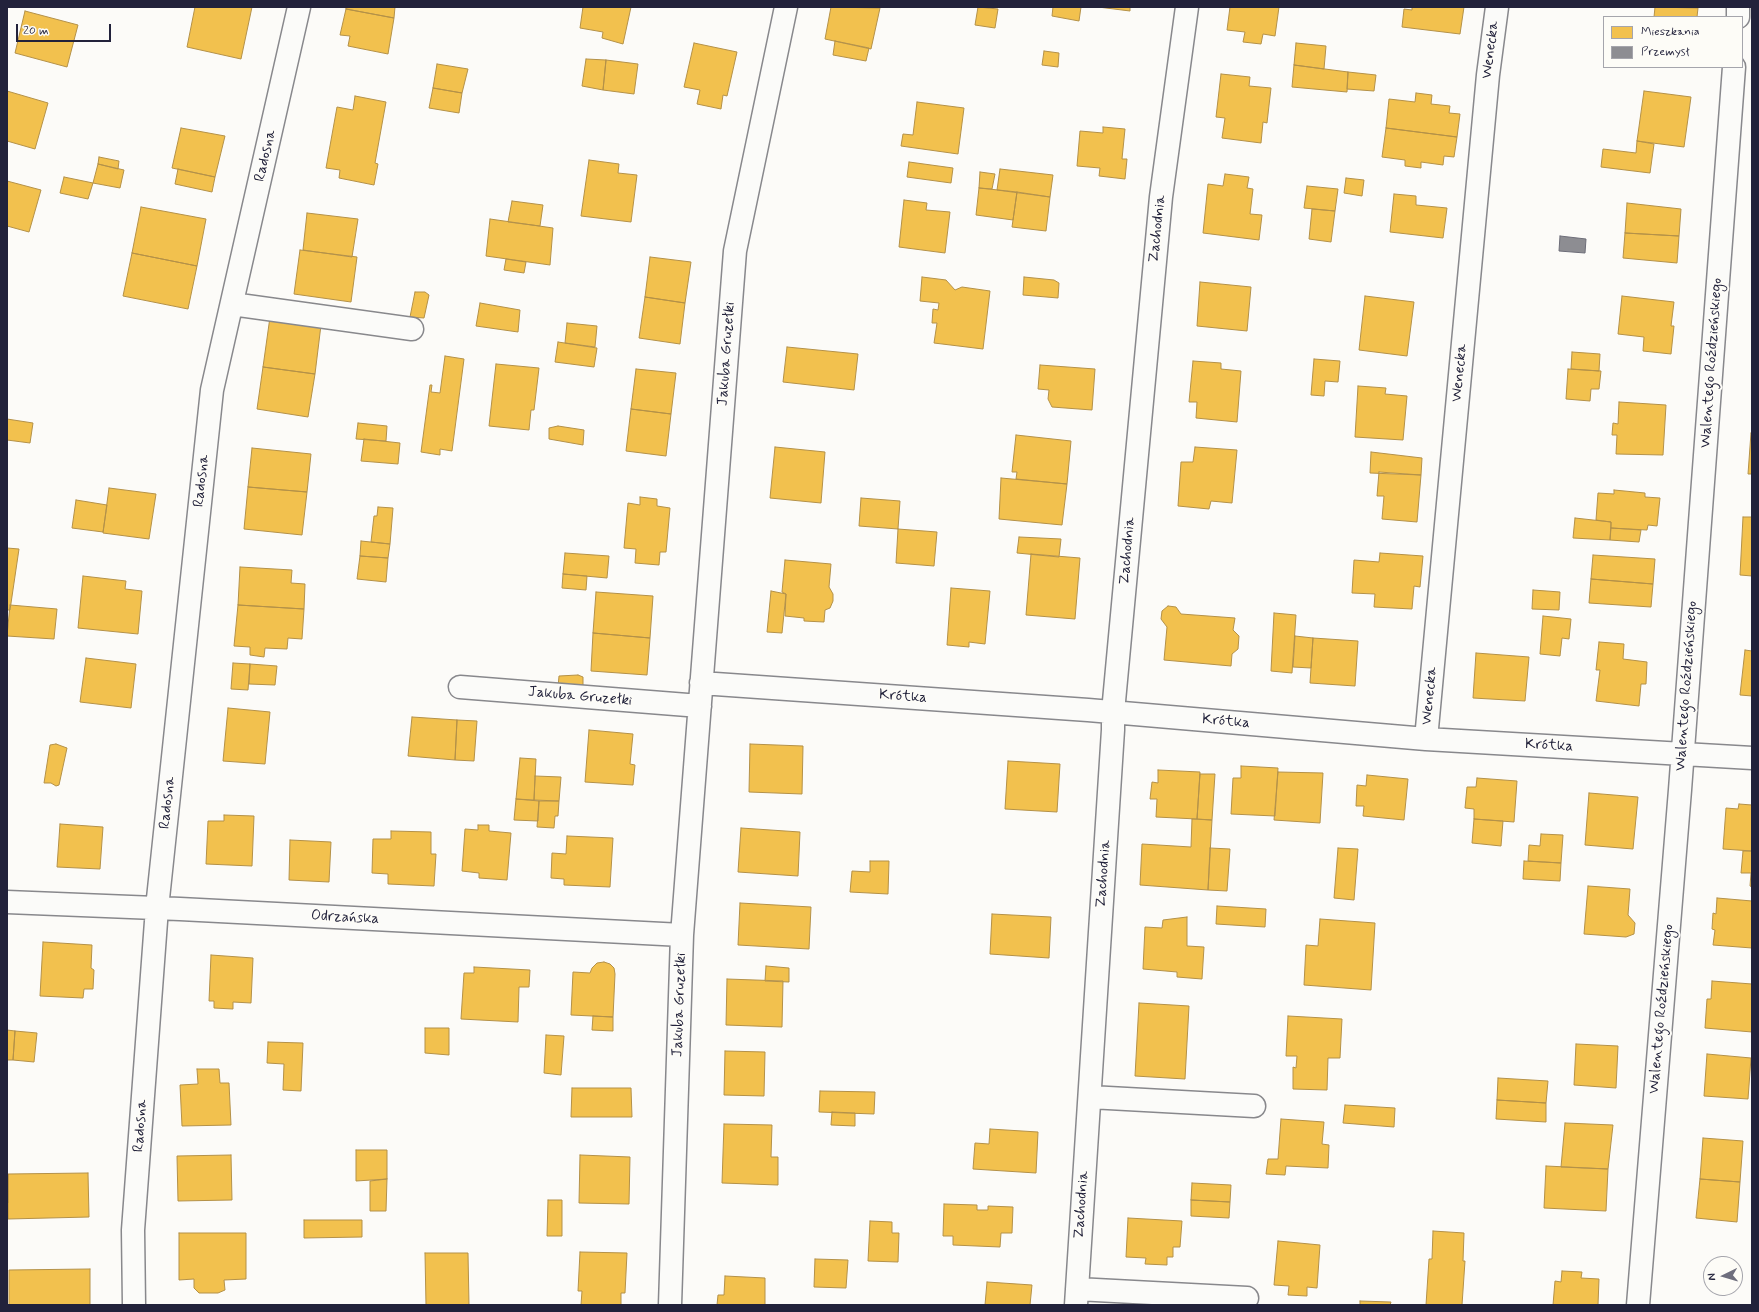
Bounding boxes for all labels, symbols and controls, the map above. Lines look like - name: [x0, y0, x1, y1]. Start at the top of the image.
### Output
- scale bar: [18, 16, 113, 42]
- legend: [1603, 16, 1743, 68]
- street label: Wenecka: [1479, 20, 1503, 80]
- text: 20 m: [23, 23, 49, 39]
- text: Mieszkania: [1641, 24, 1700, 40]
- text: Przemysł: [1641, 44, 1690, 60]
- street label: Radosna: [251, 128, 281, 184]
- street label: Zachodnia: [1145, 194, 1171, 264]
- street label: Walentego Roździeńskiego: [1697, 277, 1727, 449]
- street label: Jakuba Gruzełki: [714, 301, 740, 407]
- street label: Wenecka: [1449, 343, 1471, 403]
- street label: Radosna: [190, 454, 214, 508]
- street label: Zachodnia: [1116, 516, 1140, 586]
- street label: Walentego Roździeńskiego: [1672, 600, 1702, 772]
- street label: Wenecka: [1419, 666, 1441, 726]
- street label: Jakuba Gruzełki: [527, 683, 633, 711]
- street label: Krótka: [878, 686, 928, 708]
- street label: Krótka: [1201, 711, 1251, 733]
- street label: Krótka: [1524, 736, 1574, 756]
- street label: Radosna: [156, 776, 180, 830]
- street label: Zachodnia: [1093, 839, 1115, 909]
- street label: Odrzańska: [310, 907, 380, 929]
- street label: Walentego Roździeńskiego: [1646, 923, 1678, 1095]
- street label: Jakuba Gruzełki: [669, 953, 691, 1057]
- street label: Radosna: [130, 1099, 152, 1153]
- street label: Zachodnia: [1071, 1170, 1093, 1240]
- north arrow: [1703, 1256, 1743, 1296]
- text: N: [1705, 1273, 1719, 1281]

